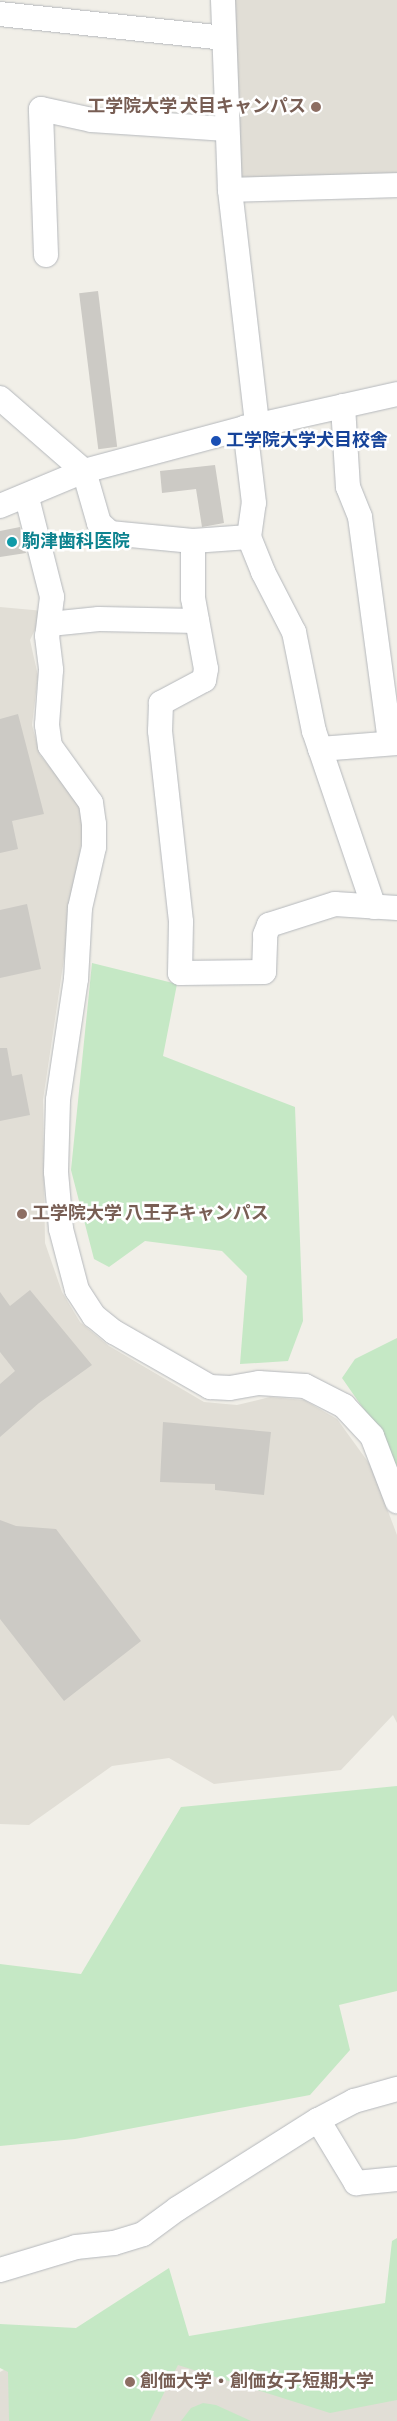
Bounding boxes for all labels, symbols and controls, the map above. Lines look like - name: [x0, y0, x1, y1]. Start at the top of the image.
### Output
- place label: 工学院大学 犬目キャンパス: [87, 96, 306, 118]
- marker: 工学院大学 犬目キャンパス: [310, 101, 322, 113]
- place label: 工学院大学犬目校舎: [226, 430, 388, 452]
- marker: 工学院大学犬目校舎: [210, 435, 222, 447]
- place label: 駒津歯科医院: [22, 531, 130, 553]
- marker: 駒津歯科医院: [6, 536, 18, 548]
- place label: 工学院大学 八王子キャンパス: [32, 1203, 269, 1225]
- marker: 工学院大学 八王子キャンパス: [16, 1208, 28, 1220]
- place label: 創価大学・創価女子短期大学: [140, 2371, 374, 2393]
- marker: 創価大学・創価女子短期大学: [124, 2376, 136, 2388]

